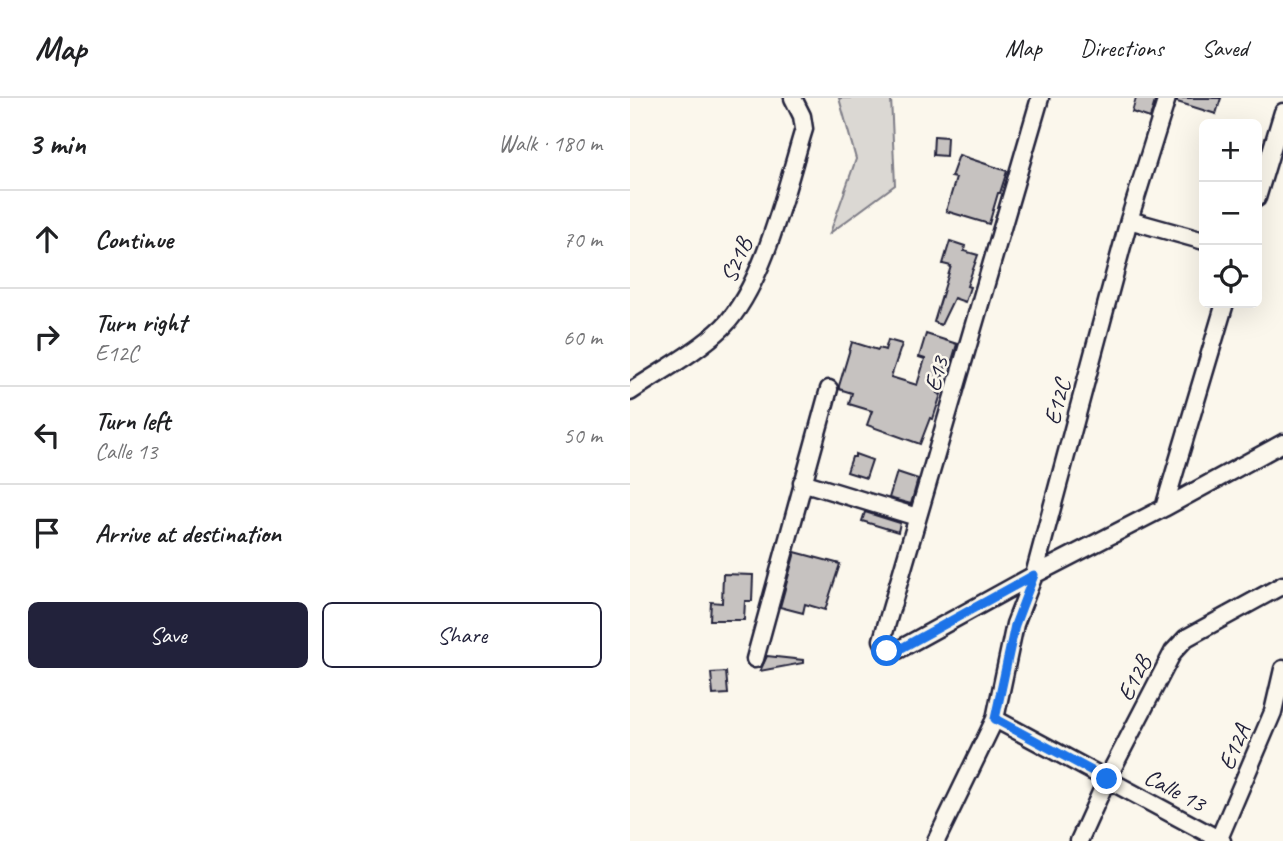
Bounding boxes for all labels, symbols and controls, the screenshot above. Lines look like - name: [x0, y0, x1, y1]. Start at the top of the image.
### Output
- text: Map: [35, 27, 86, 69]
- text: Map: [1005, 33, 1042, 63]
- text: Directions: [1080, 33, 1163, 63]
- text: Saved: [1201, 33, 1248, 63]
- map controls: [1199, 119, 1262, 308]
- button: +: [1199, 119, 1262, 182]
- text: 3 min: [28, 125, 85, 163]
- text: Walk · 180 m: [498, 129, 602, 158]
- button: −: [1199, 182, 1262, 245]
- icon: ahead: [28, 220, 66, 258]
- text: Continue: [95, 223, 173, 256]
- text: 70 m: [563, 225, 602, 254]
- street label: S21B: [713, 232, 759, 287]
- button: locate: [1199, 245, 1262, 308]
- text: Turn right: [95, 306, 186, 339]
- icon: right: [28, 318, 66, 356]
- text: 60 m: [563, 323, 602, 352]
- text: E12C: [95, 339, 139, 368]
- street label: E13: [917, 351, 956, 395]
- street label: E12C: [1037, 374, 1078, 428]
- text: Turn left: [95, 404, 170, 437]
- icon: left: [28, 416, 66, 454]
- text: 50 m: [563, 421, 602, 450]
- text: Calle 13: [95, 437, 157, 466]
- icon: arrive: [28, 514, 66, 552]
- text: Arrive at destination: [95, 517, 281, 550]
- button: Save: [28, 602, 308, 668]
- button: Share: [322, 602, 602, 668]
- route start: [871, 635, 902, 666]
- street label: E12B: [1110, 649, 1159, 706]
- street label: E12A: [1211, 719, 1257, 774]
- street label: Calle 13: [1139, 761, 1213, 820]
- route end: [1091, 763, 1122, 794]

